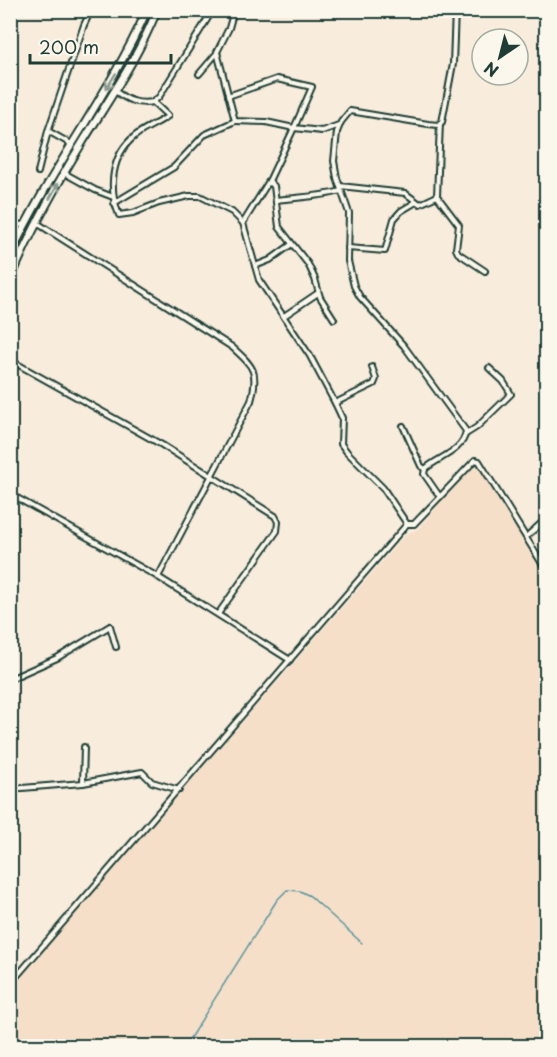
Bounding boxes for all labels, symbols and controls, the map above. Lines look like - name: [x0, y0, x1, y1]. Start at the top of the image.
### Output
- scale bar: [30, 27, 171, 65]
- north arrow: [470, 27, 530, 87]
- text: 200 m: [39, 33, 99, 60]
- text: N: [479, 57, 503, 84]
- one-way arrow: [104, 72, 116, 89]
- one-way arrow: [48, 183, 60, 200]

